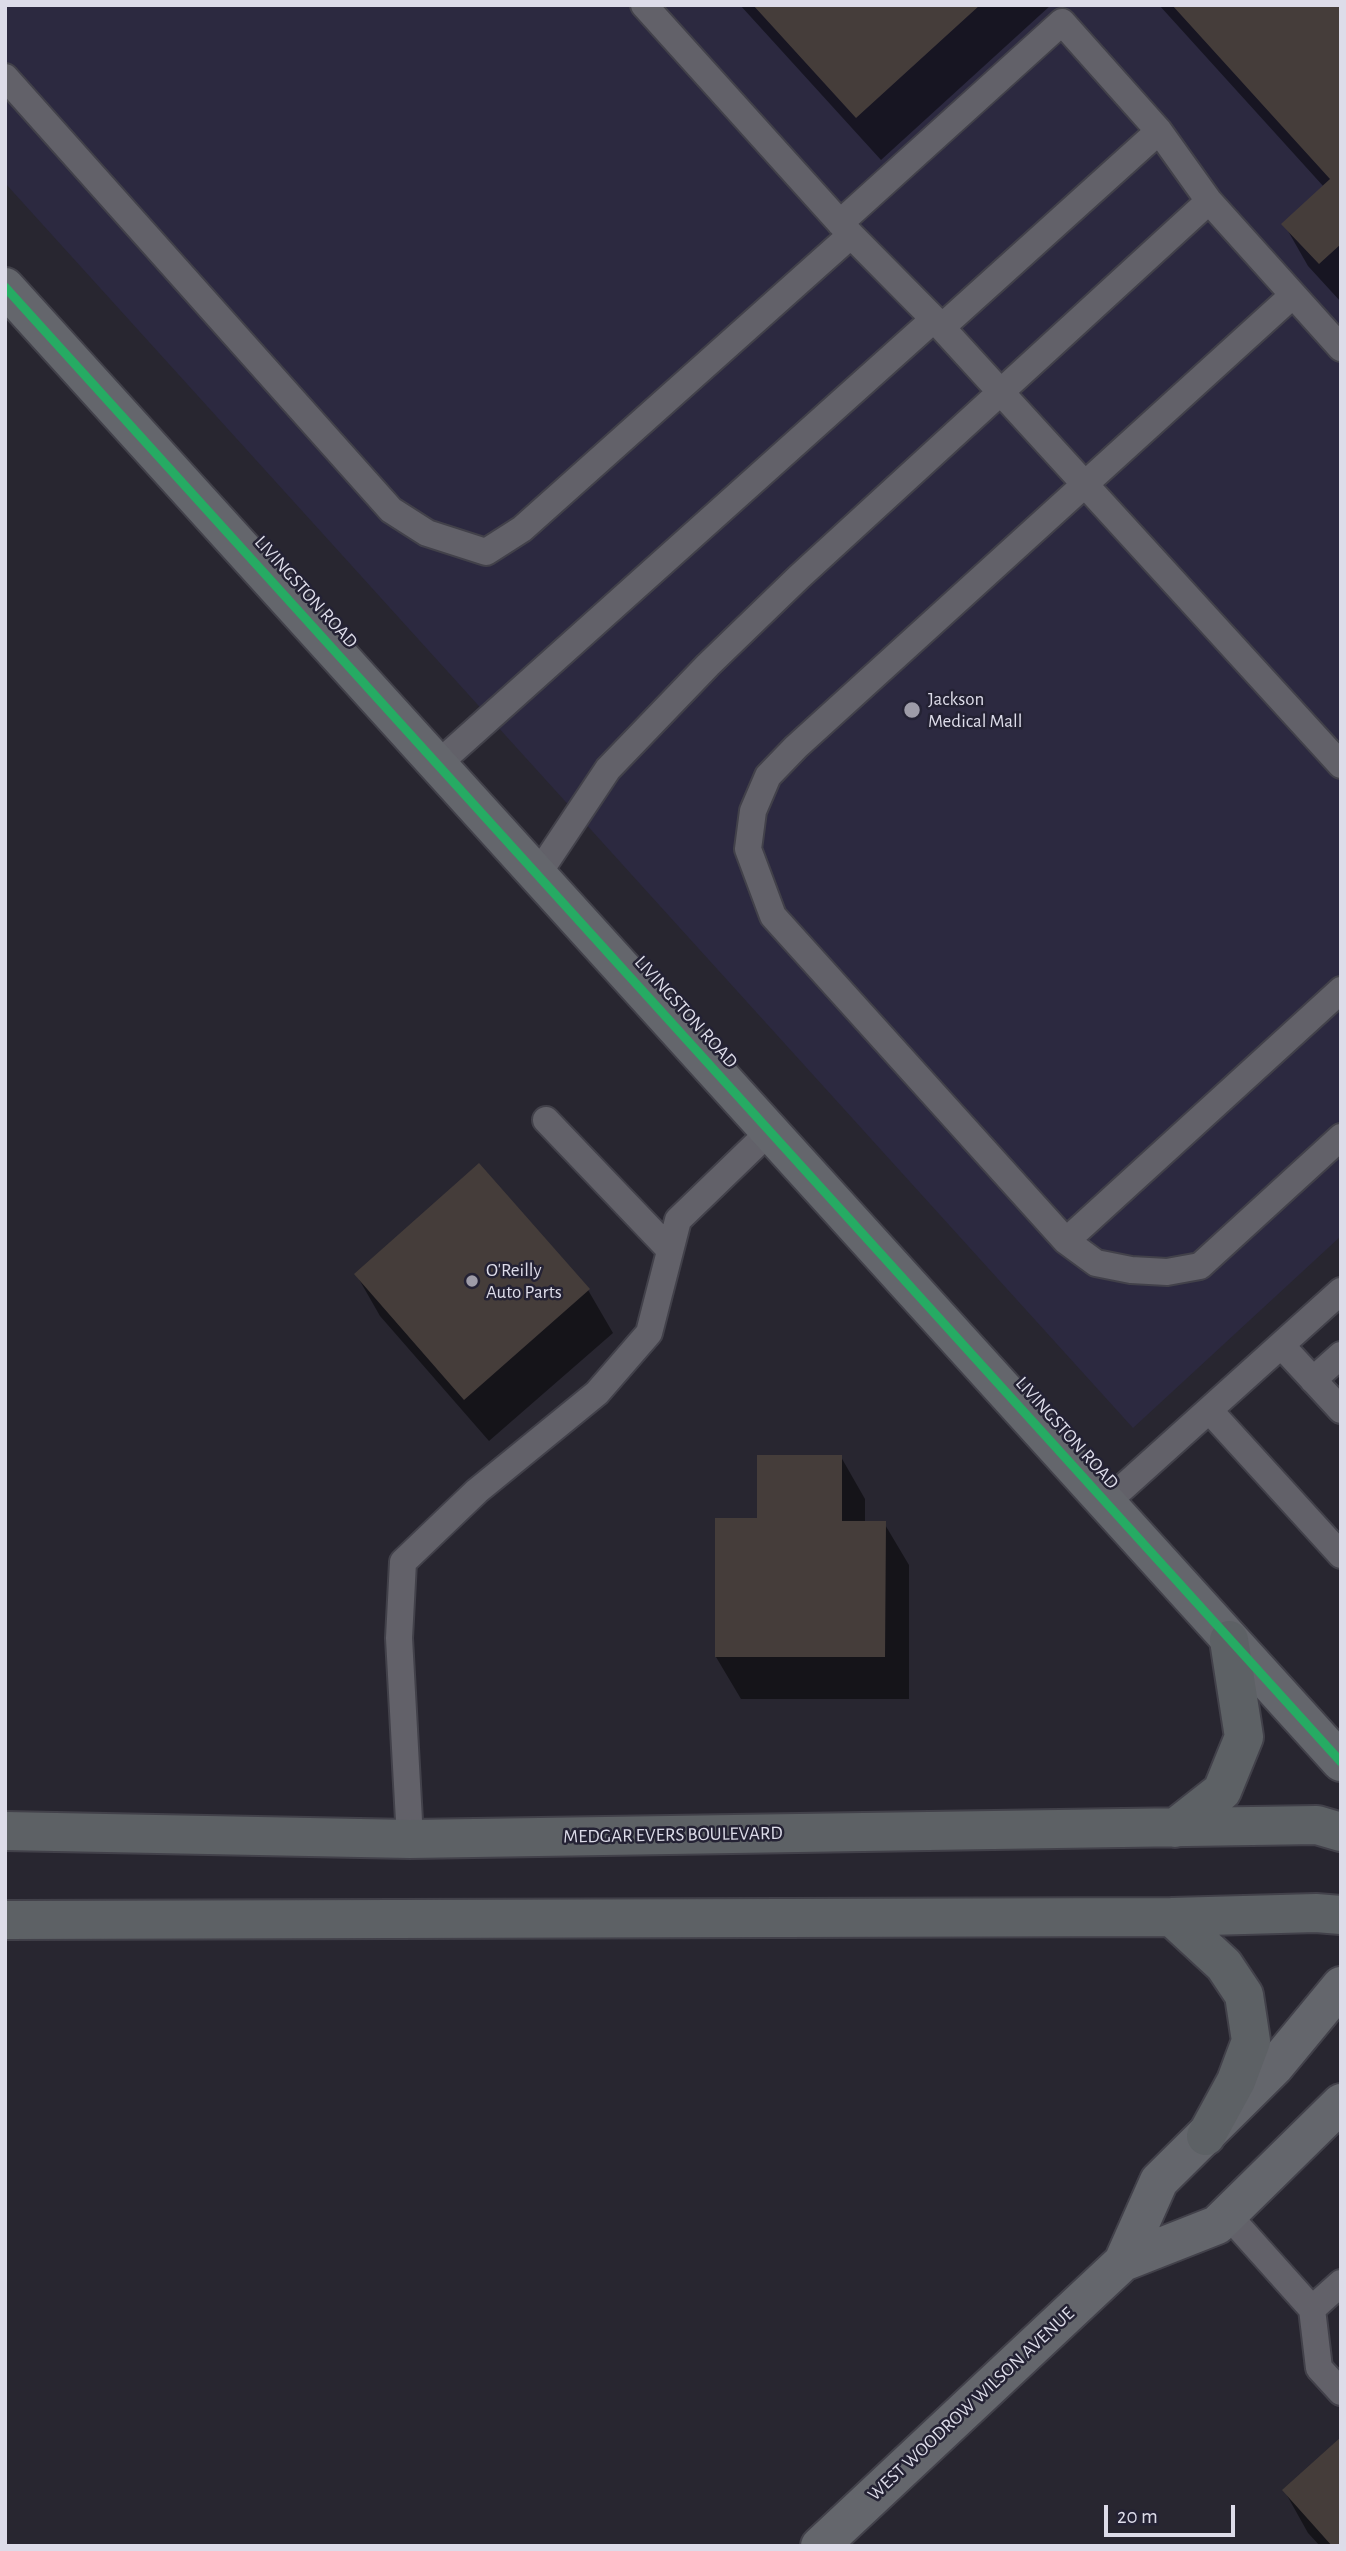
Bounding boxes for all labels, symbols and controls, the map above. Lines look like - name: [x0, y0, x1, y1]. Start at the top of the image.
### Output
- street label: LIVINGSTON ROAD: [250, 531, 362, 653]
- place label: Jackson Medical Mall: [928, 688, 1023, 732]
- marker: Jackson Medical Mall: [902, 700, 922, 720]
- street label: LIVINGSTON ROAD: [630, 951, 742, 1073]
- place label: O'Reilly Auto Parts: [486, 1259, 562, 1303]
- marker: O'Reilly Auto Parts: [464, 1273, 480, 1289]
- street label: LIVINGSTON ROAD: [1011, 1372, 1123, 1494]
- street label: MEDGAR EVERS BOULEVARD: [563, 1822, 783, 1848]
- street label: WEST WOODROW WILSON AVENUE: [863, 2302, 1079, 2506]
- scale bar: [1108, 2492, 1239, 2536]
- text: 20 m: [1117, 2506, 1158, 2527]

